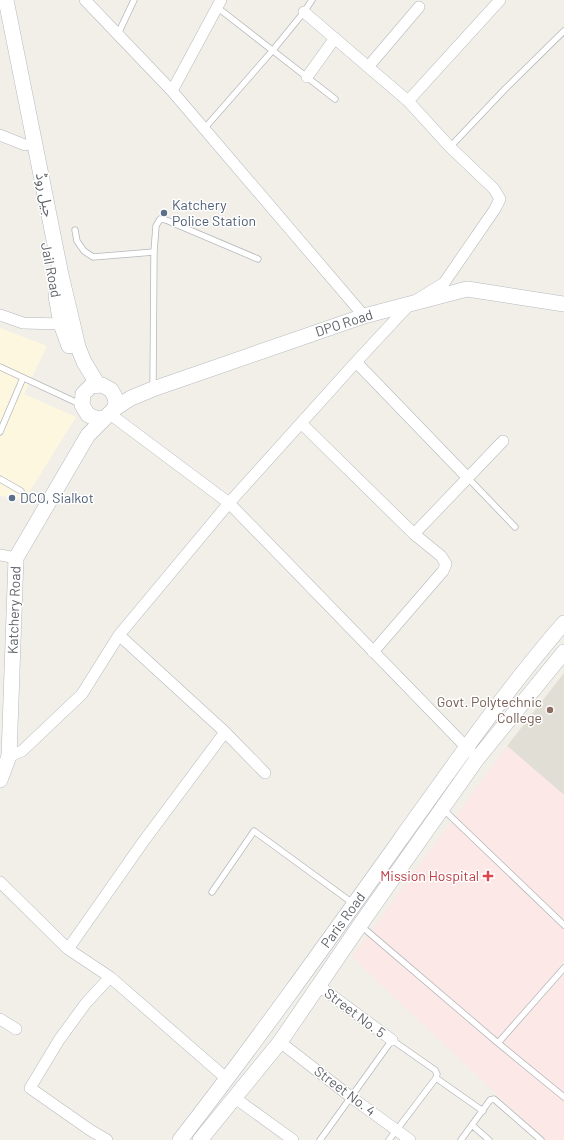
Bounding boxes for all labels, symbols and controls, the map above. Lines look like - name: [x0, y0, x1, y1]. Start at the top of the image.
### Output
- street label: جیل روڈ: [32, 171, 58, 219]
- place label: Katchery Police Station: [172, 196, 256, 229]
- marker: Katchery Police Station: [159, 208, 169, 218]
- street label: Jail Road: [38, 241, 65, 299]
- street label: DPO Road: [313, 305, 375, 340]
- place label: DCO, Sialkot: [20, 489, 94, 506]
- marker: DCO, Sialkot: [7, 493, 17, 503]
- street label: Katchery Road: [3, 565, 24, 654]
- place label: Govt. Polytechnic College: [437, 693, 542, 726]
- marker: Govt. Polytechnic College: [545, 705, 555, 715]
- place label: Mission Hospital: [380, 867, 479, 884]
- marker: Mission Hospital: [482, 870, 494, 882]
- street label: Paris Road: [317, 889, 368, 951]
- street label: Street No. 5: [321, 984, 389, 1041]
- street label: Street No. 4: [311, 1062, 379, 1119]

